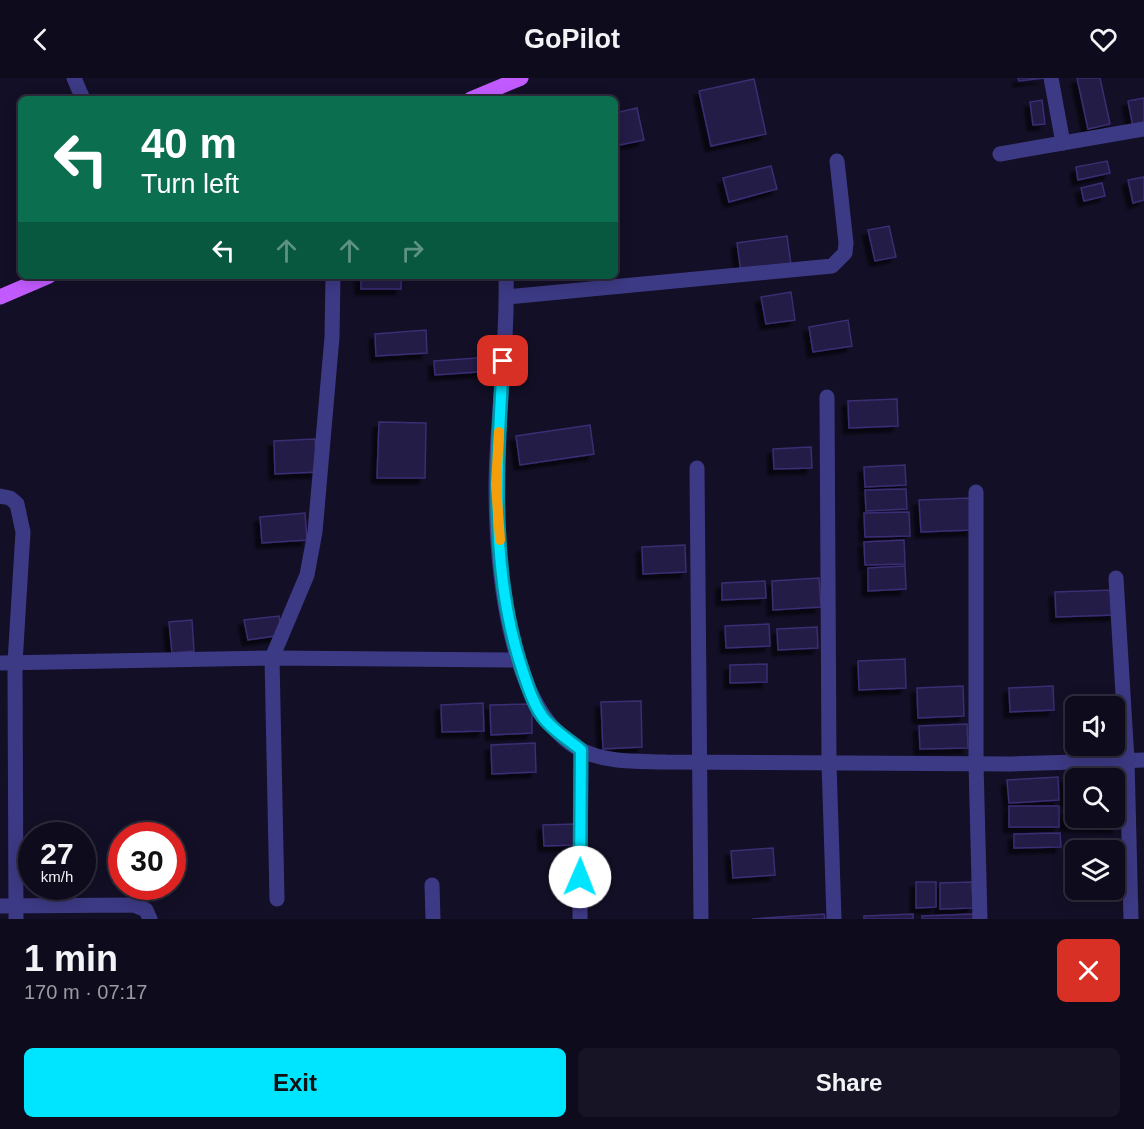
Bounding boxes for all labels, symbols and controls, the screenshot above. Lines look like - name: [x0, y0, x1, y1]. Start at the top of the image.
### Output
- icon: back: [24, 23, 57, 56]
- icon: heart: [1087, 23, 1120, 56]
- text: GoPilot: [524, 24, 620, 54]
- icon: left: [42, 120, 120, 198]
- text: 40 m: [141, 120, 237, 167]
- text: Turn left: [141, 169, 239, 199]
- icon: left: [207, 234, 240, 267]
- icon: ahead: [270, 234, 303, 267]
- icon: ahead: [333, 234, 366, 267]
- icon: right: [396, 234, 429, 267]
- pin: [477, 335, 528, 386]
- icon: arrive: [486, 344, 519, 377]
- map controls: [1065, 696, 1125, 900]
- button: sound: [1065, 696, 1125, 756]
- button: search: [1065, 768, 1125, 828]
- speed limit sign: 30: [108, 822, 186, 900]
- text: 27: [40, 837, 74, 870]
- button: layers: [1065, 840, 1125, 900]
- position arrow: [548, 845, 612, 909]
- text: km/h: [41, 868, 73, 885]
- text: 1 min: [24, 938, 118, 979]
- button: close: [1057, 939, 1120, 1002]
- text: 170 m · 07:17: [24, 981, 147, 1003]
- button: Exit: [24, 1048, 566, 1117]
- button: Share: [578, 1048, 1120, 1117]

